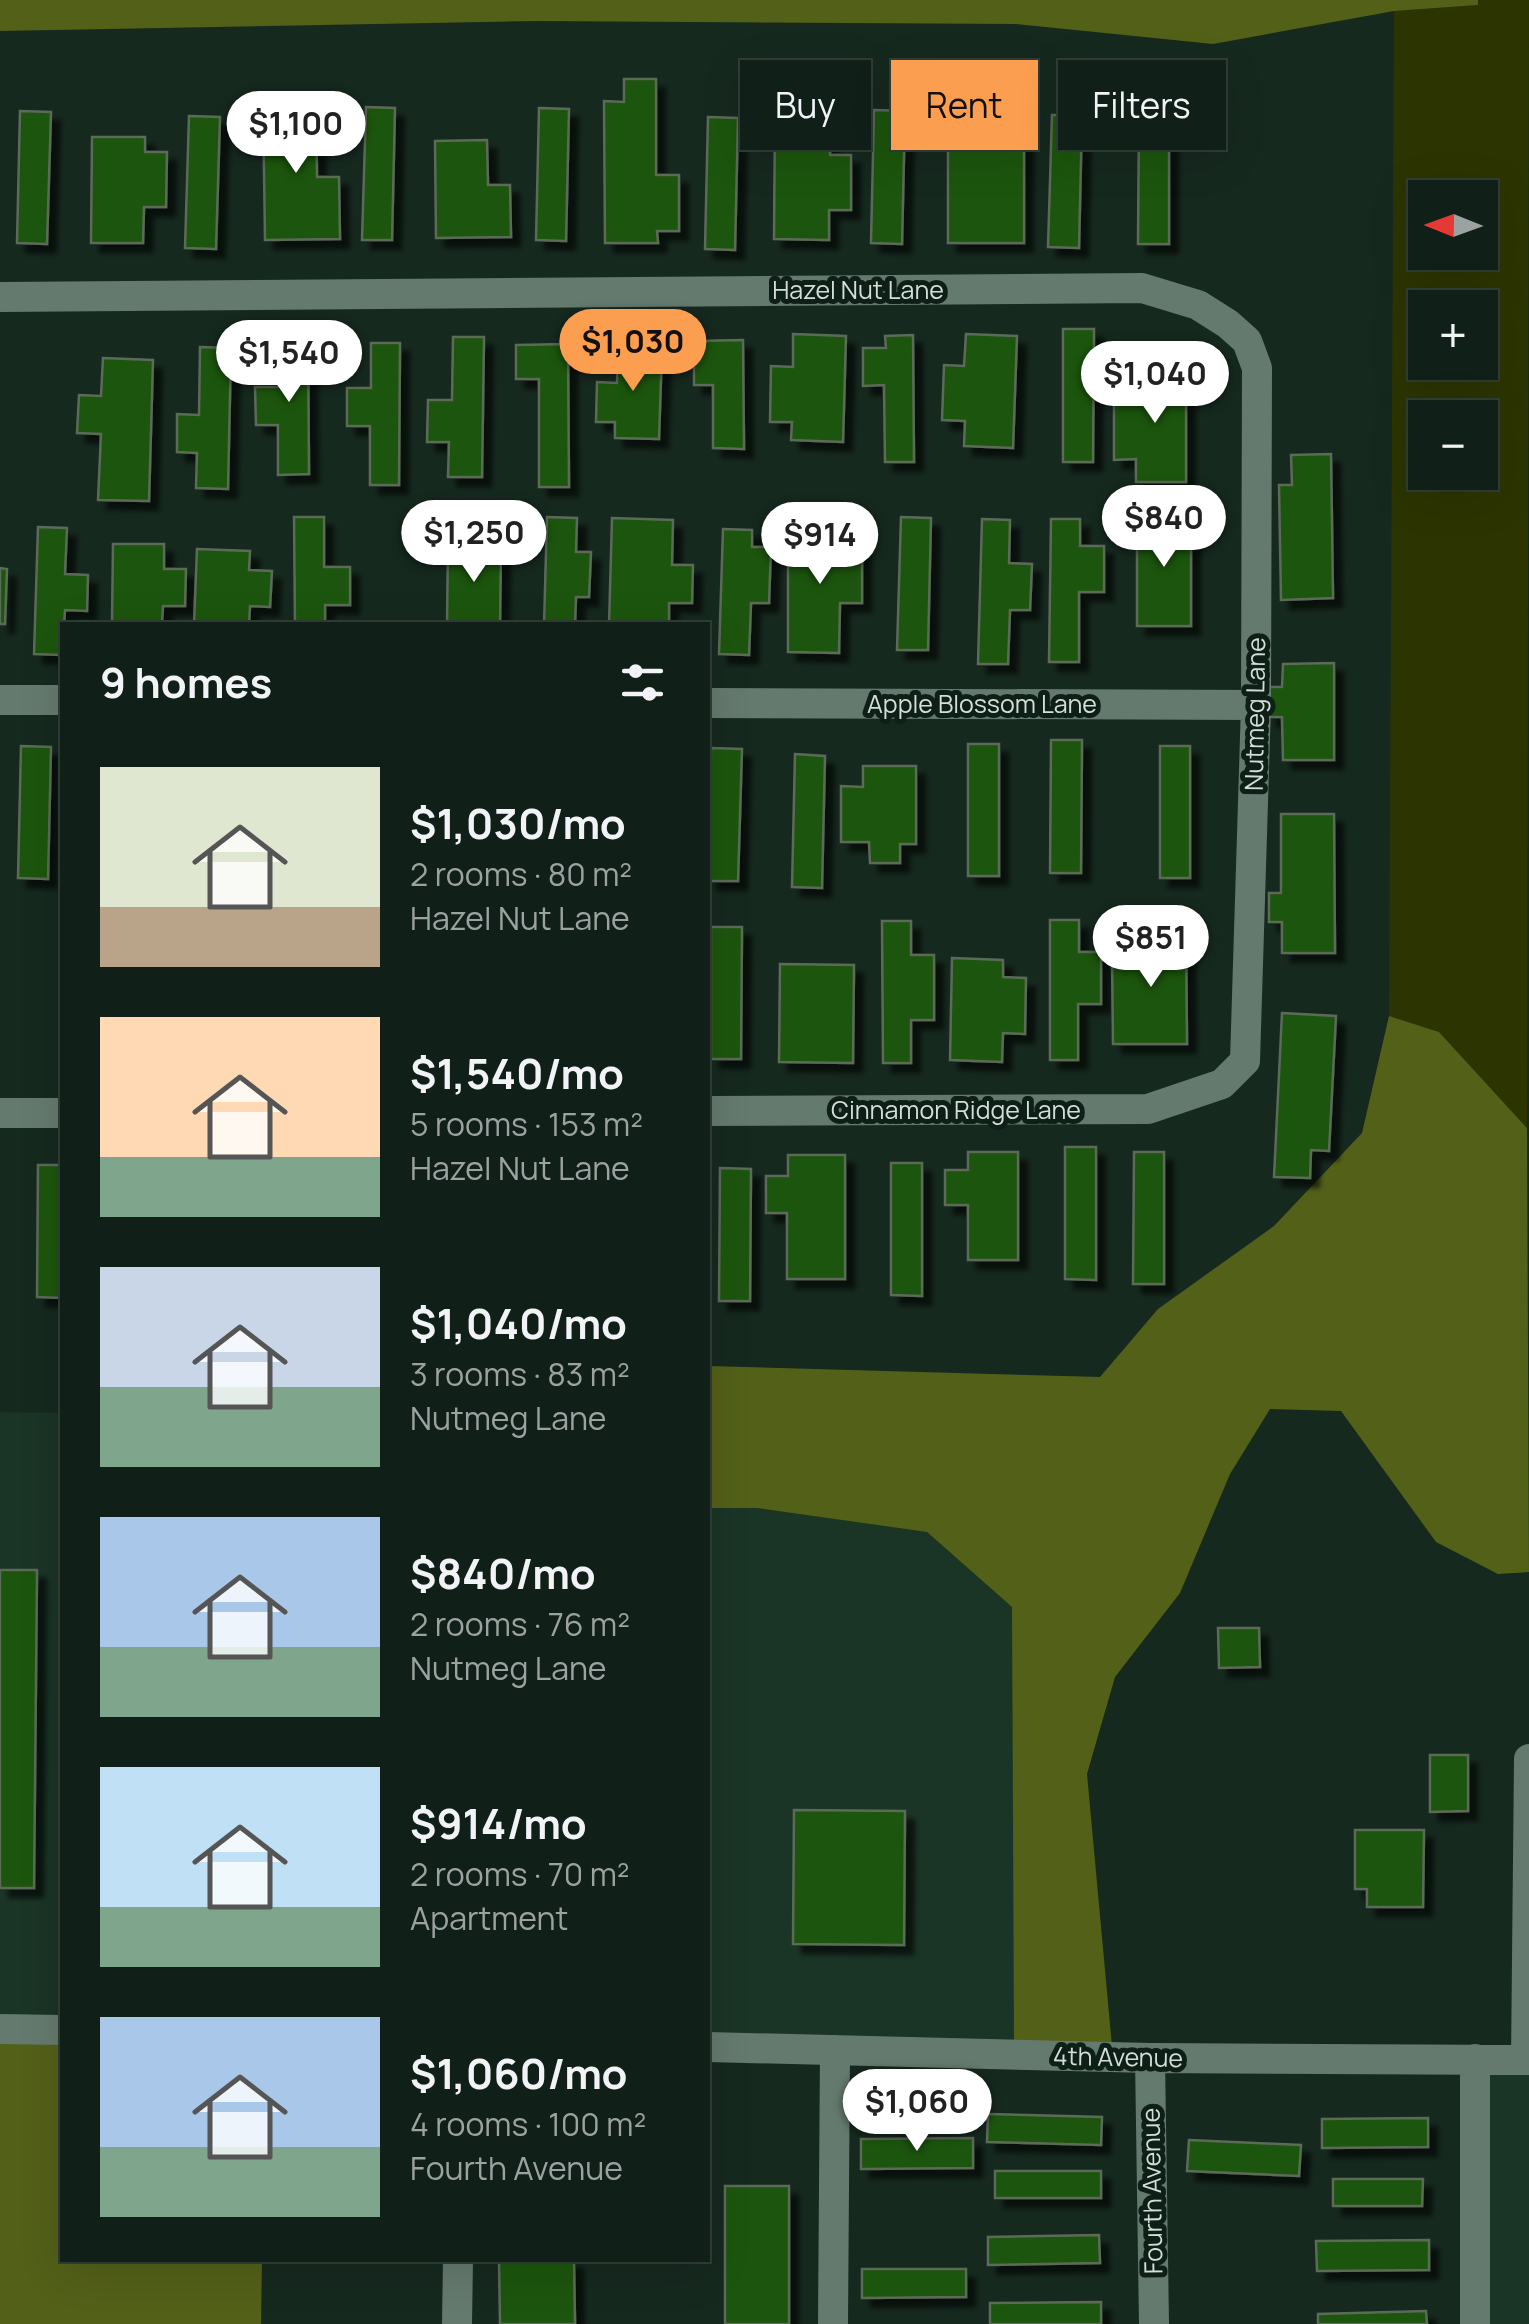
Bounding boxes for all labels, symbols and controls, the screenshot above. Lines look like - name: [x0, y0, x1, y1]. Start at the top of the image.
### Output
- chip: Buy: [740, 60, 871, 150]
- chip: Rent: [891, 60, 1038, 150]
- chip: Filters: [1058, 60, 1226, 150]
- pin: $1,100: [215, 91, 377, 176]
- text: $1,100: [249, 101, 343, 145]
- north arrow: [1408, 180, 1498, 270]
- map controls: [1408, 180, 1498, 490]
- street label: Hazel Nut Lane: [772, 272, 944, 307]
- button: +: [1408, 290, 1498, 380]
- pin: $1,030: [552, 309, 714, 394]
- text: $1,030: [581, 319, 685, 363]
- pin: $1,540: [208, 320, 370, 405]
- text: $1,540: [238, 330, 340, 374]
- pin: $1,040: [1074, 341, 1236, 426]
- text: $1,040: [1103, 351, 1207, 395]
- button: −: [1408, 400, 1498, 490]
- pin: $840: [1105, 485, 1223, 570]
- text: $840: [1124, 495, 1204, 539]
- pin: $1,250: [393, 500, 555, 585]
- pin: $914: [761, 502, 879, 587]
- text: $1,250: [423, 510, 525, 554]
- text: $914: [783, 512, 857, 556]
- street label: Nutmeg Lane: [1236, 637, 1273, 791]
- text: 9 homes: [100, 653, 272, 711]
- icon: filters: [615, 655, 670, 710]
- street label: Apple Blossom Lane: [867, 686, 1097, 721]
- text: $1,030/mo: [410, 794, 626, 852]
- icon: home: [180, 807, 300, 927]
- text: 2 rooms · 80 m²: [410, 852, 632, 896]
- text: Hazel Nut Lane: [410, 896, 630, 940]
- pin: $851: [1092, 905, 1210, 990]
- text: $851: [1115, 915, 1187, 959]
- text: $1,540/mo: [410, 1044, 624, 1102]
- icon: home: [180, 1057, 300, 1177]
- street label: Cinnamon Ridge Lane: [831, 1092, 1081, 1127]
- text: 5 rooms · 153 m²: [410, 1102, 643, 1146]
- text: Hazel Nut Lane: [410, 1146, 630, 1190]
- text: $1,040/mo: [410, 1294, 627, 1352]
- icon: home: [180, 1307, 300, 1427]
- text: 3 rooms · 83 m²: [410, 1352, 630, 1396]
- text: Nutmeg Lane: [410, 1396, 607, 1440]
- text: $840/mo: [410, 1544, 596, 1602]
- icon: home: [180, 1557, 300, 1677]
- text: 2 rooms · 76 m²: [410, 1602, 630, 1646]
- text: Nutmeg Lane: [410, 1646, 607, 1690]
- text: $914/mo: [410, 1794, 587, 1852]
- icon: home: [180, 1807, 300, 1927]
- text: 2 rooms · 70 m²: [410, 1852, 630, 1896]
- text: Apartment: [410, 1896, 568, 1940]
- street label: 4th Avenue: [1053, 2038, 1183, 2075]
- text: $1,060/mo: [410, 2044, 628, 2102]
- icon: home: [180, 2057, 300, 2177]
- pin: $1,060: [836, 2069, 998, 2154]
- text: $1,060: [865, 2079, 969, 2123]
- text: 4 rooms · 100 m²: [410, 2102, 646, 2146]
- street label: Fourth Avenue: [1133, 2108, 1170, 2274]
- text: Fourth Avenue: [410, 2146, 623, 2190]

